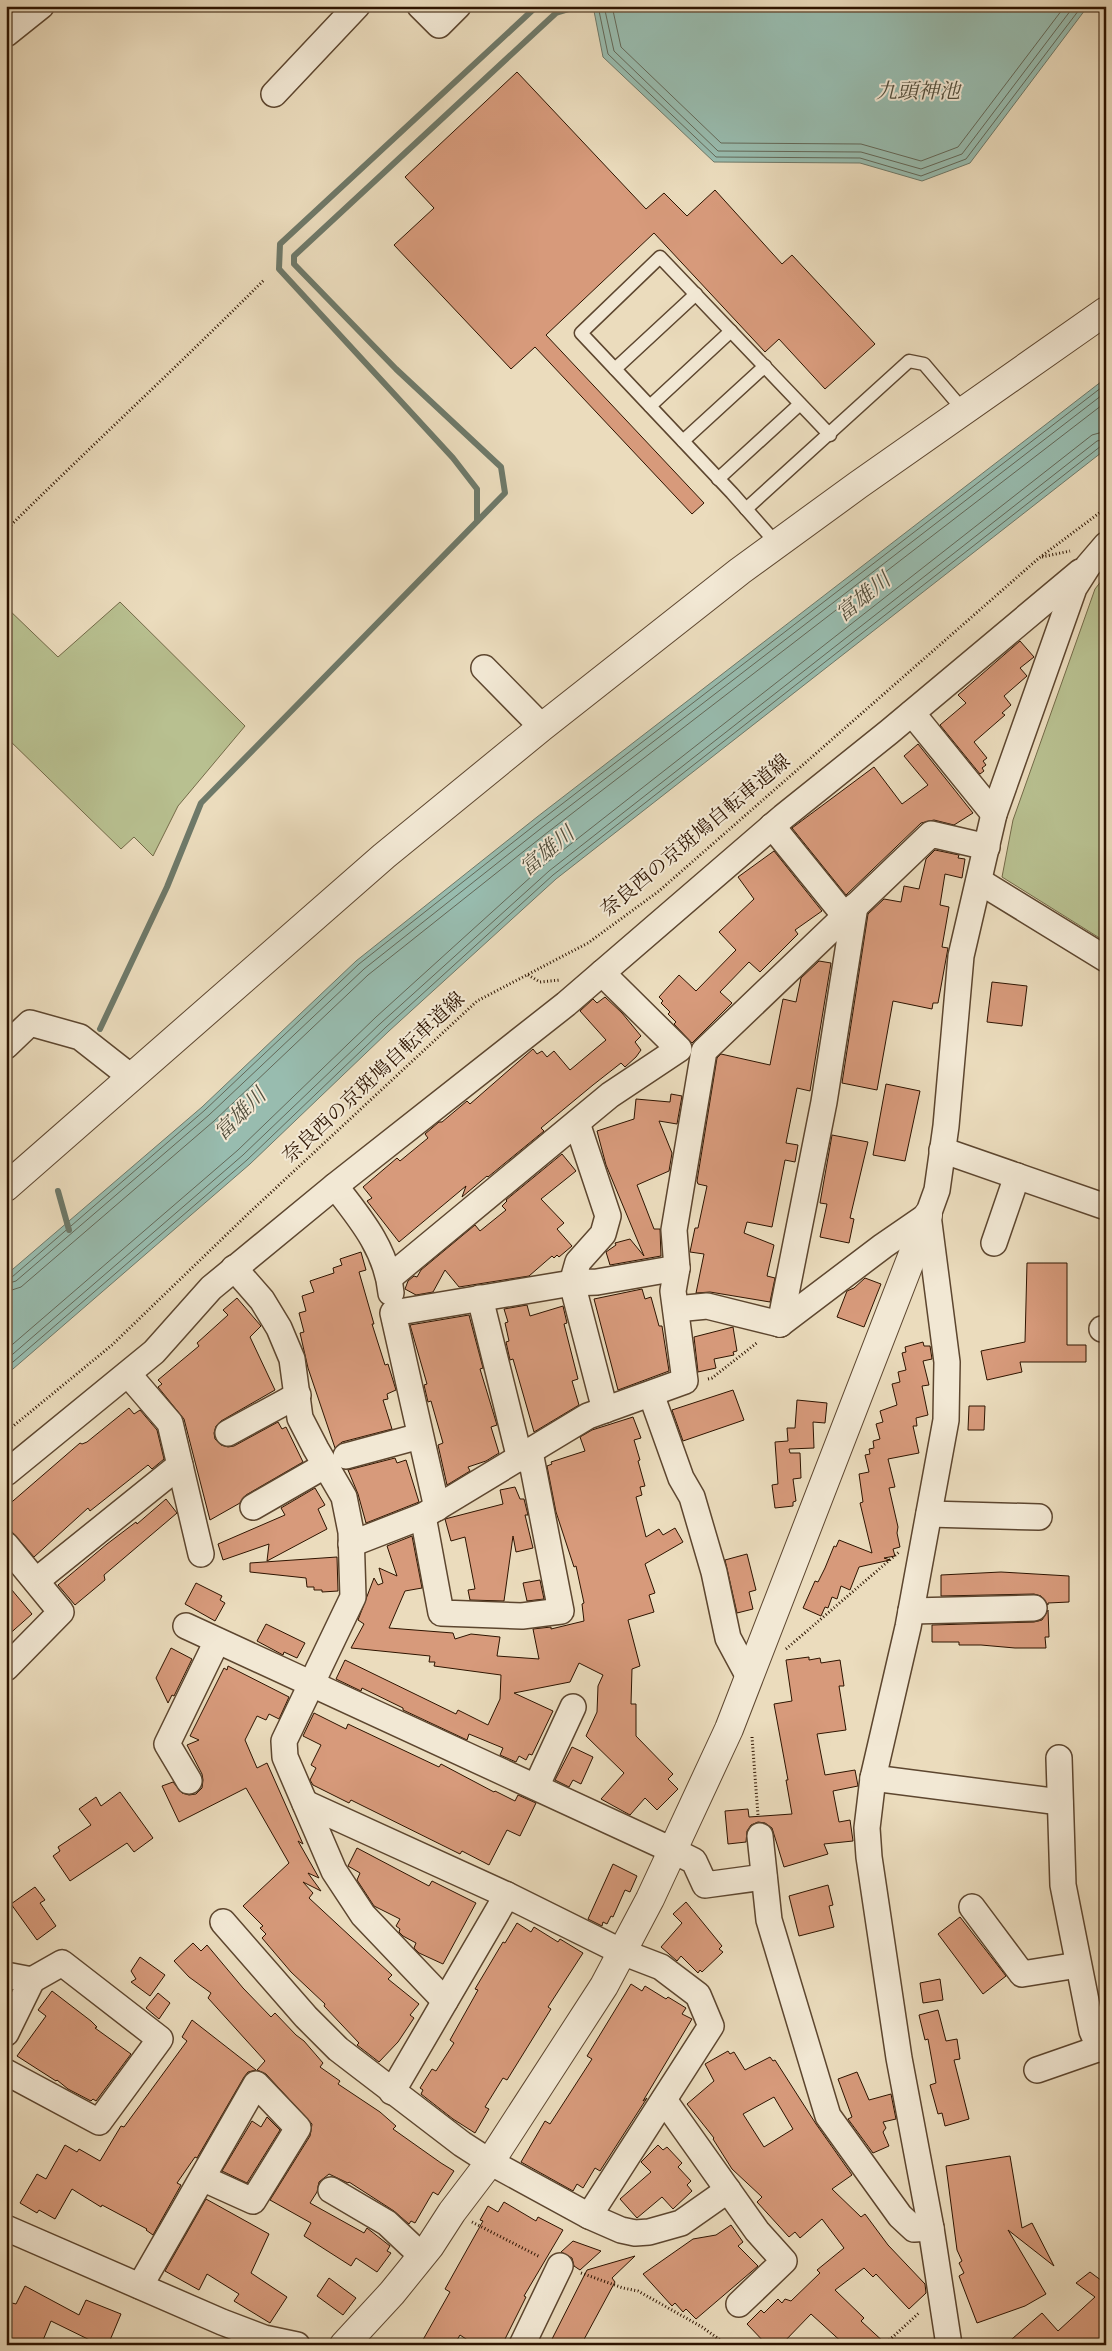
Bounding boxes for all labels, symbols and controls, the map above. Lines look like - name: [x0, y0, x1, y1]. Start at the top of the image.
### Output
- water label: 九頭神池: [876, 79, 962, 105]
- water label: 富雄川: [831, 567, 898, 628]
- street label: 奈良西の京斑鳩自転車道線: [596, 749, 796, 923]
- water label: 富雄川: [515, 820, 582, 882]
- street label: 奈良西の京斑鳩自転車道線: [278, 987, 470, 1169]
- water label: 富雄川: [209, 1082, 274, 1146]

